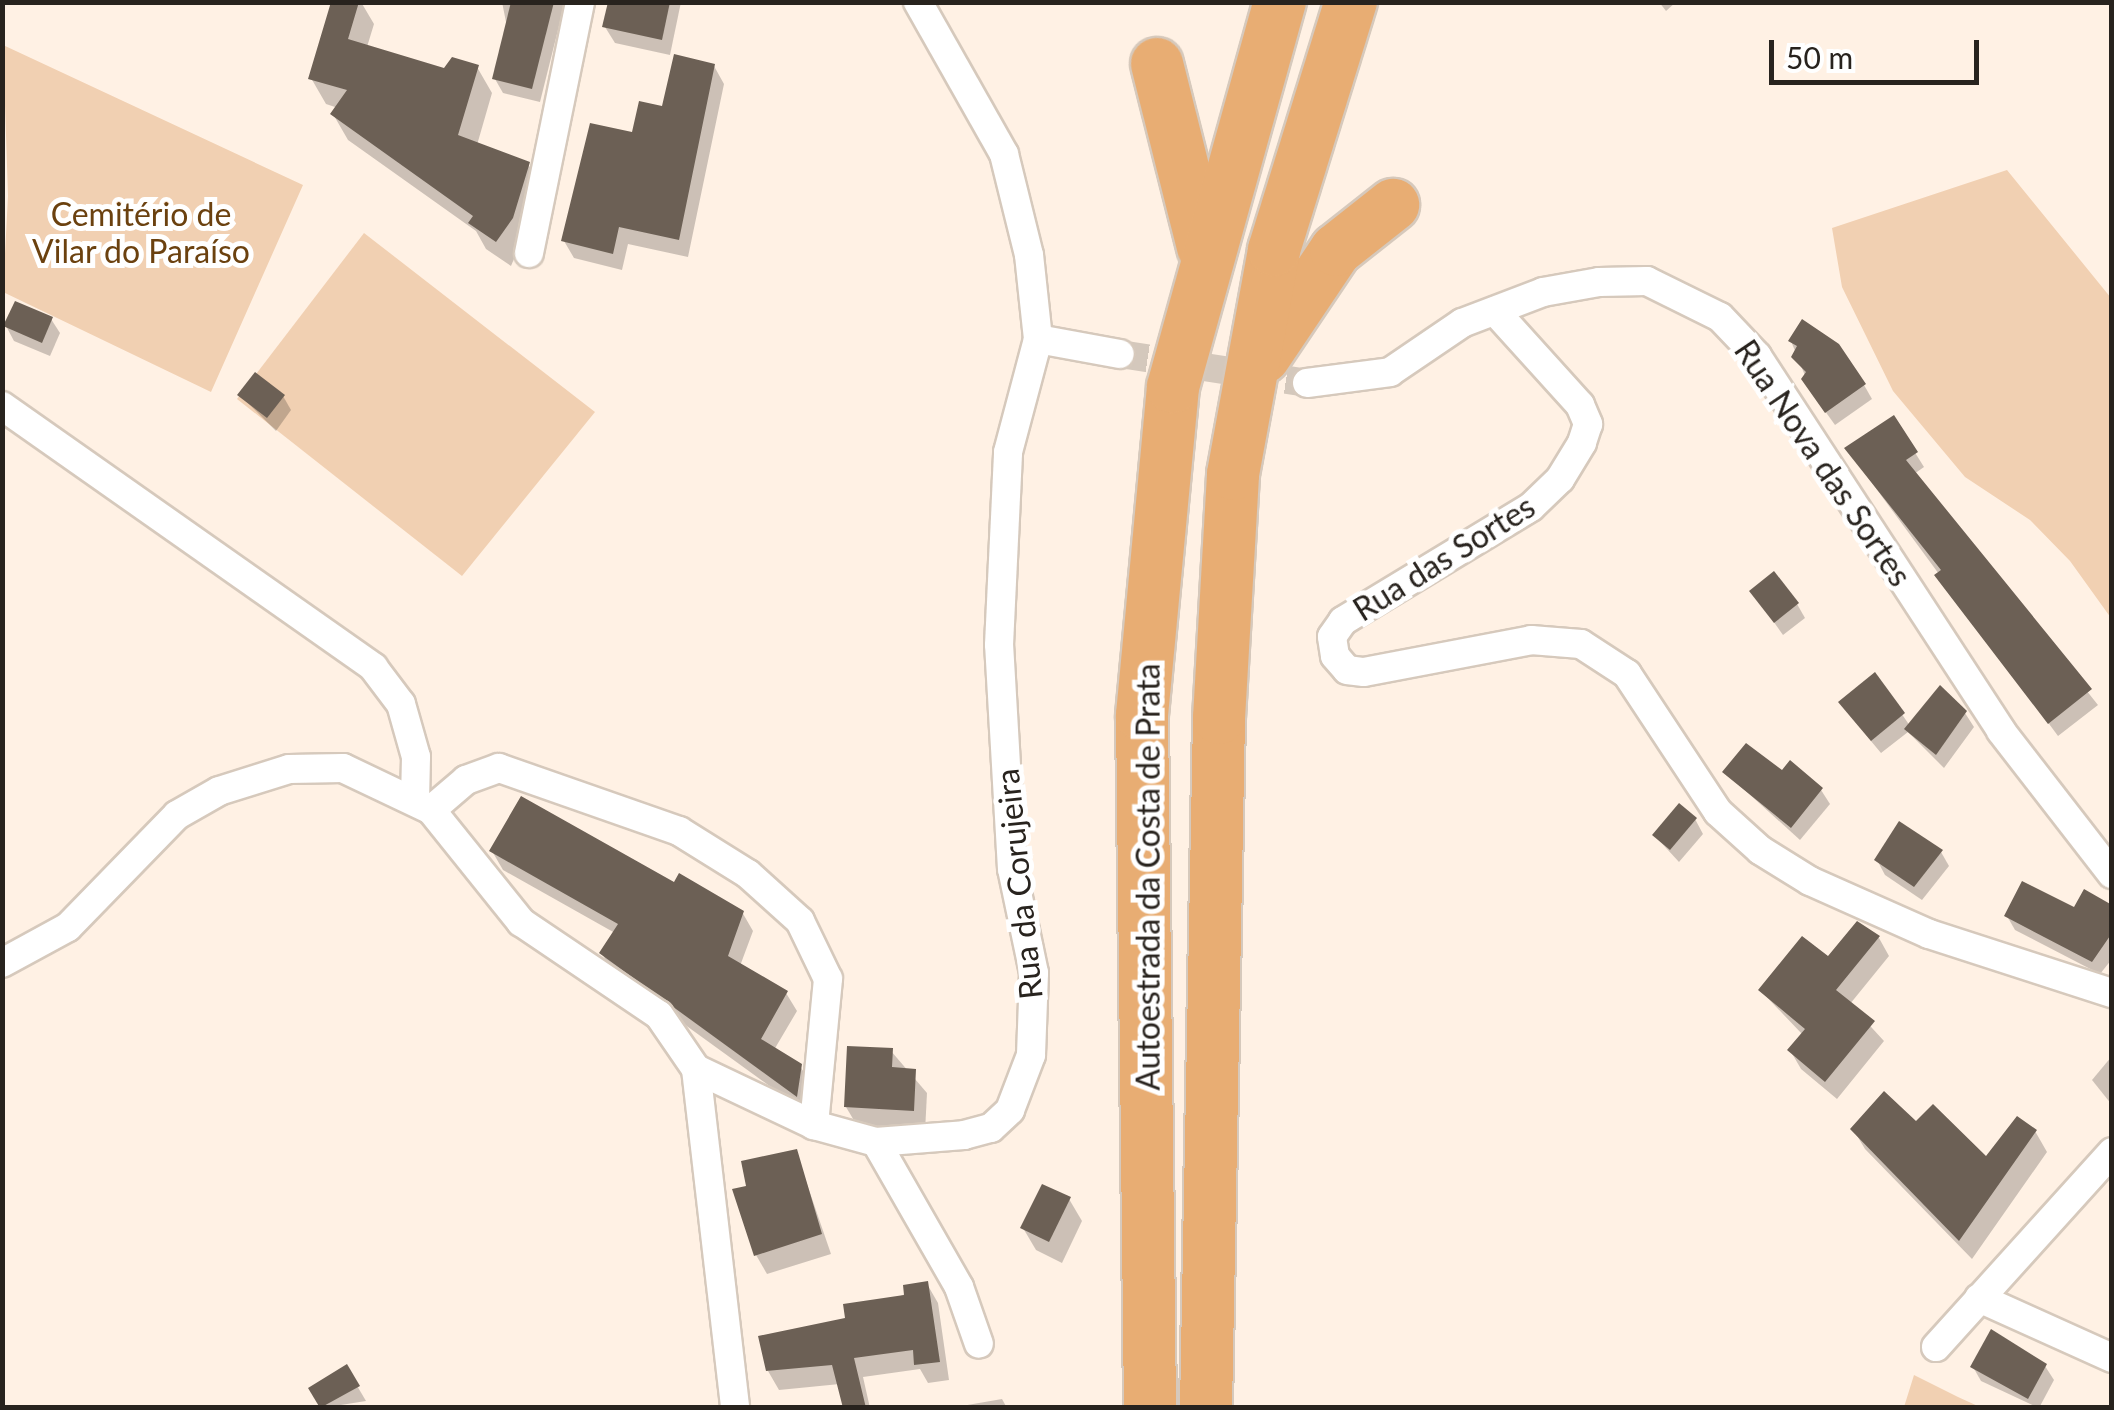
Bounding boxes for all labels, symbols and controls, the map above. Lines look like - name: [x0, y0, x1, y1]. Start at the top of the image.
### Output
- scale bar: [1774, 20, 1984, 82]
- text: 50 m: [1786, 39, 1853, 75]
- park label: Cemitério de Vilar do Paraíso: [32, 196, 250, 271]
- street label: Rua Nova das Sortes: [1726, 333, 1920, 593]
- street label: Rua das Sortes: [1346, 487, 1542, 629]
- street label: Autoestrada da Costa de Prata: [1129, 663, 1167, 1091]
- street label: Rua da Corujeira: [988, 767, 1050, 1001]

